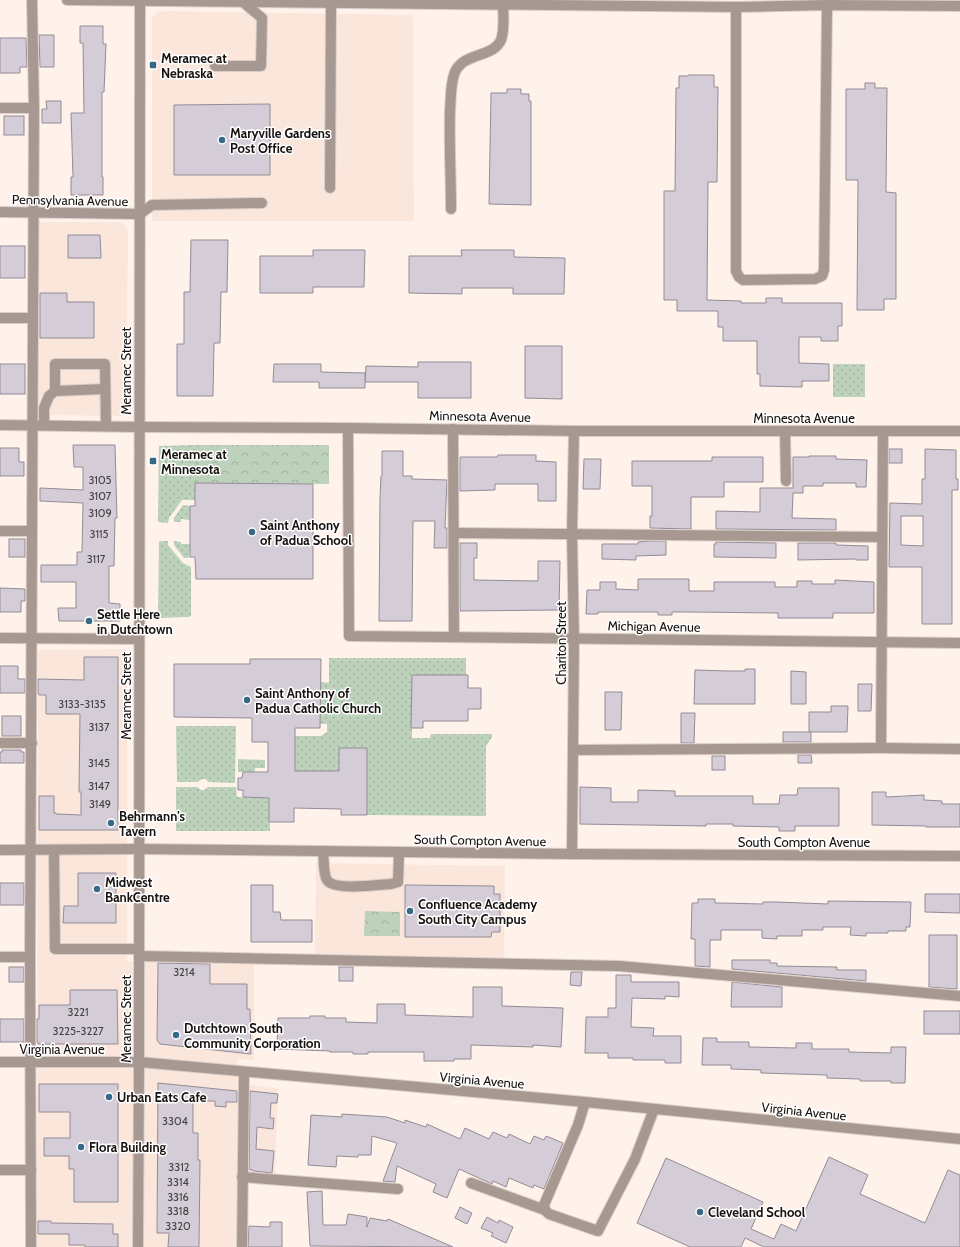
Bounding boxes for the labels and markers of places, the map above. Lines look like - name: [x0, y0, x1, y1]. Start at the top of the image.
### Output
- place label: Meramec at Nebraska: [161, 50, 227, 81]
- marker: Meramec at Nebraska: [148, 60, 158, 70]
- place label: Maryville Gardens Post Office: [230, 125, 331, 156]
- marker: Maryville Gardens Post Office: [217, 135, 227, 145]
- place label: Meramec at Minnesota: [161, 446, 227, 477]
- marker: Meramec at Minnesota: [148, 456, 158, 466]
- place label: Saint Anthony of Padua School: [260, 517, 352, 548]
- marker: Saint Anthony of Padua School: [247, 527, 257, 537]
- place label: Settle Here in Dutchtown: [97, 606, 173, 637]
- marker: Settle Here in Dutchtown: [84, 616, 94, 626]
- place label: Saint Anthony of Padua Catholic Church: [255, 685, 381, 716]
- marker: Saint Anthony of Padua Catholic Church: [242, 695, 252, 705]
- place label: Behrmann's Tavern: [119, 808, 185, 839]
- marker: Behrmann's Tavern: [106, 818, 116, 828]
- place label: Midwest BankCentre: [105, 874, 170, 905]
- marker: Midwest BankCentre: [92, 884, 102, 894]
- place label: Confluence Academy South City Campus: [418, 896, 537, 927]
- marker: Confluence Academy South City Campus: [405, 906, 415, 916]
- place label: Dutchtown South Community Corporation: [184, 1020, 321, 1051]
- marker: Dutchtown South Community Corporation: [171, 1030, 181, 1040]
- place label: Urban Eats Cafe: [117, 1089, 207, 1105]
- marker: Urban Eats Cafe: [104, 1092, 114, 1102]
- place label: Flora Building: [89, 1139, 167, 1155]
- marker: Flora Building: [76, 1142, 86, 1152]
- place label: Cleveland School: [708, 1204, 806, 1220]
- marker: Cleveland School: [695, 1207, 705, 1217]

